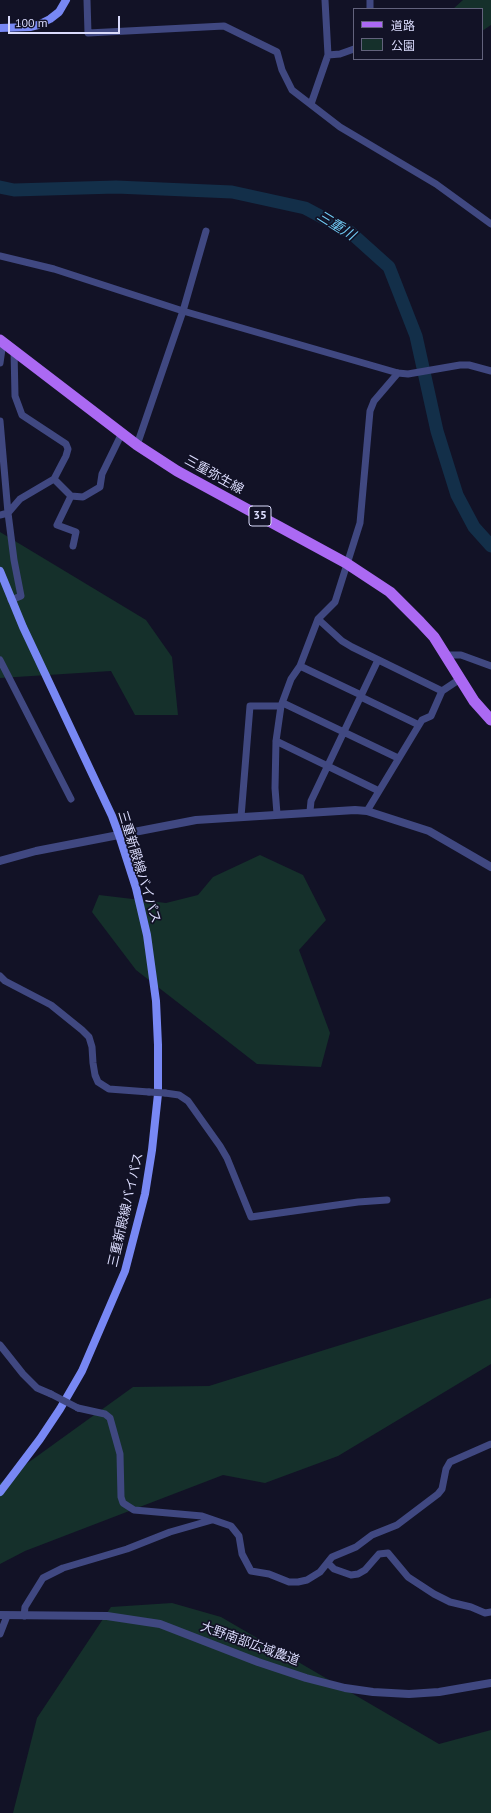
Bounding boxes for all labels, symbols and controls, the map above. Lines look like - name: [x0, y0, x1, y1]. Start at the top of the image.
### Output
- scale bar: [10, 8, 122, 34]
- legend: [353, 8, 483, 60]
- text: 100 m: [15, 15, 48, 30]
- text: 道路: [391, 18, 415, 33]
- text: 公園: [391, 38, 415, 53]
- water label: 三重川: [314, 208, 358, 244]
- street label: 三重弥生線: [182, 452, 246, 498]
- road number: 35: [249, 506, 271, 526]
- street label: 三重新殿線バイパス: [114, 809, 164, 925]
- street label: 三重新殿線バイパス: [105, 1151, 147, 1269]
- street label: 大野南部広域農道: [198, 1619, 302, 1669]

